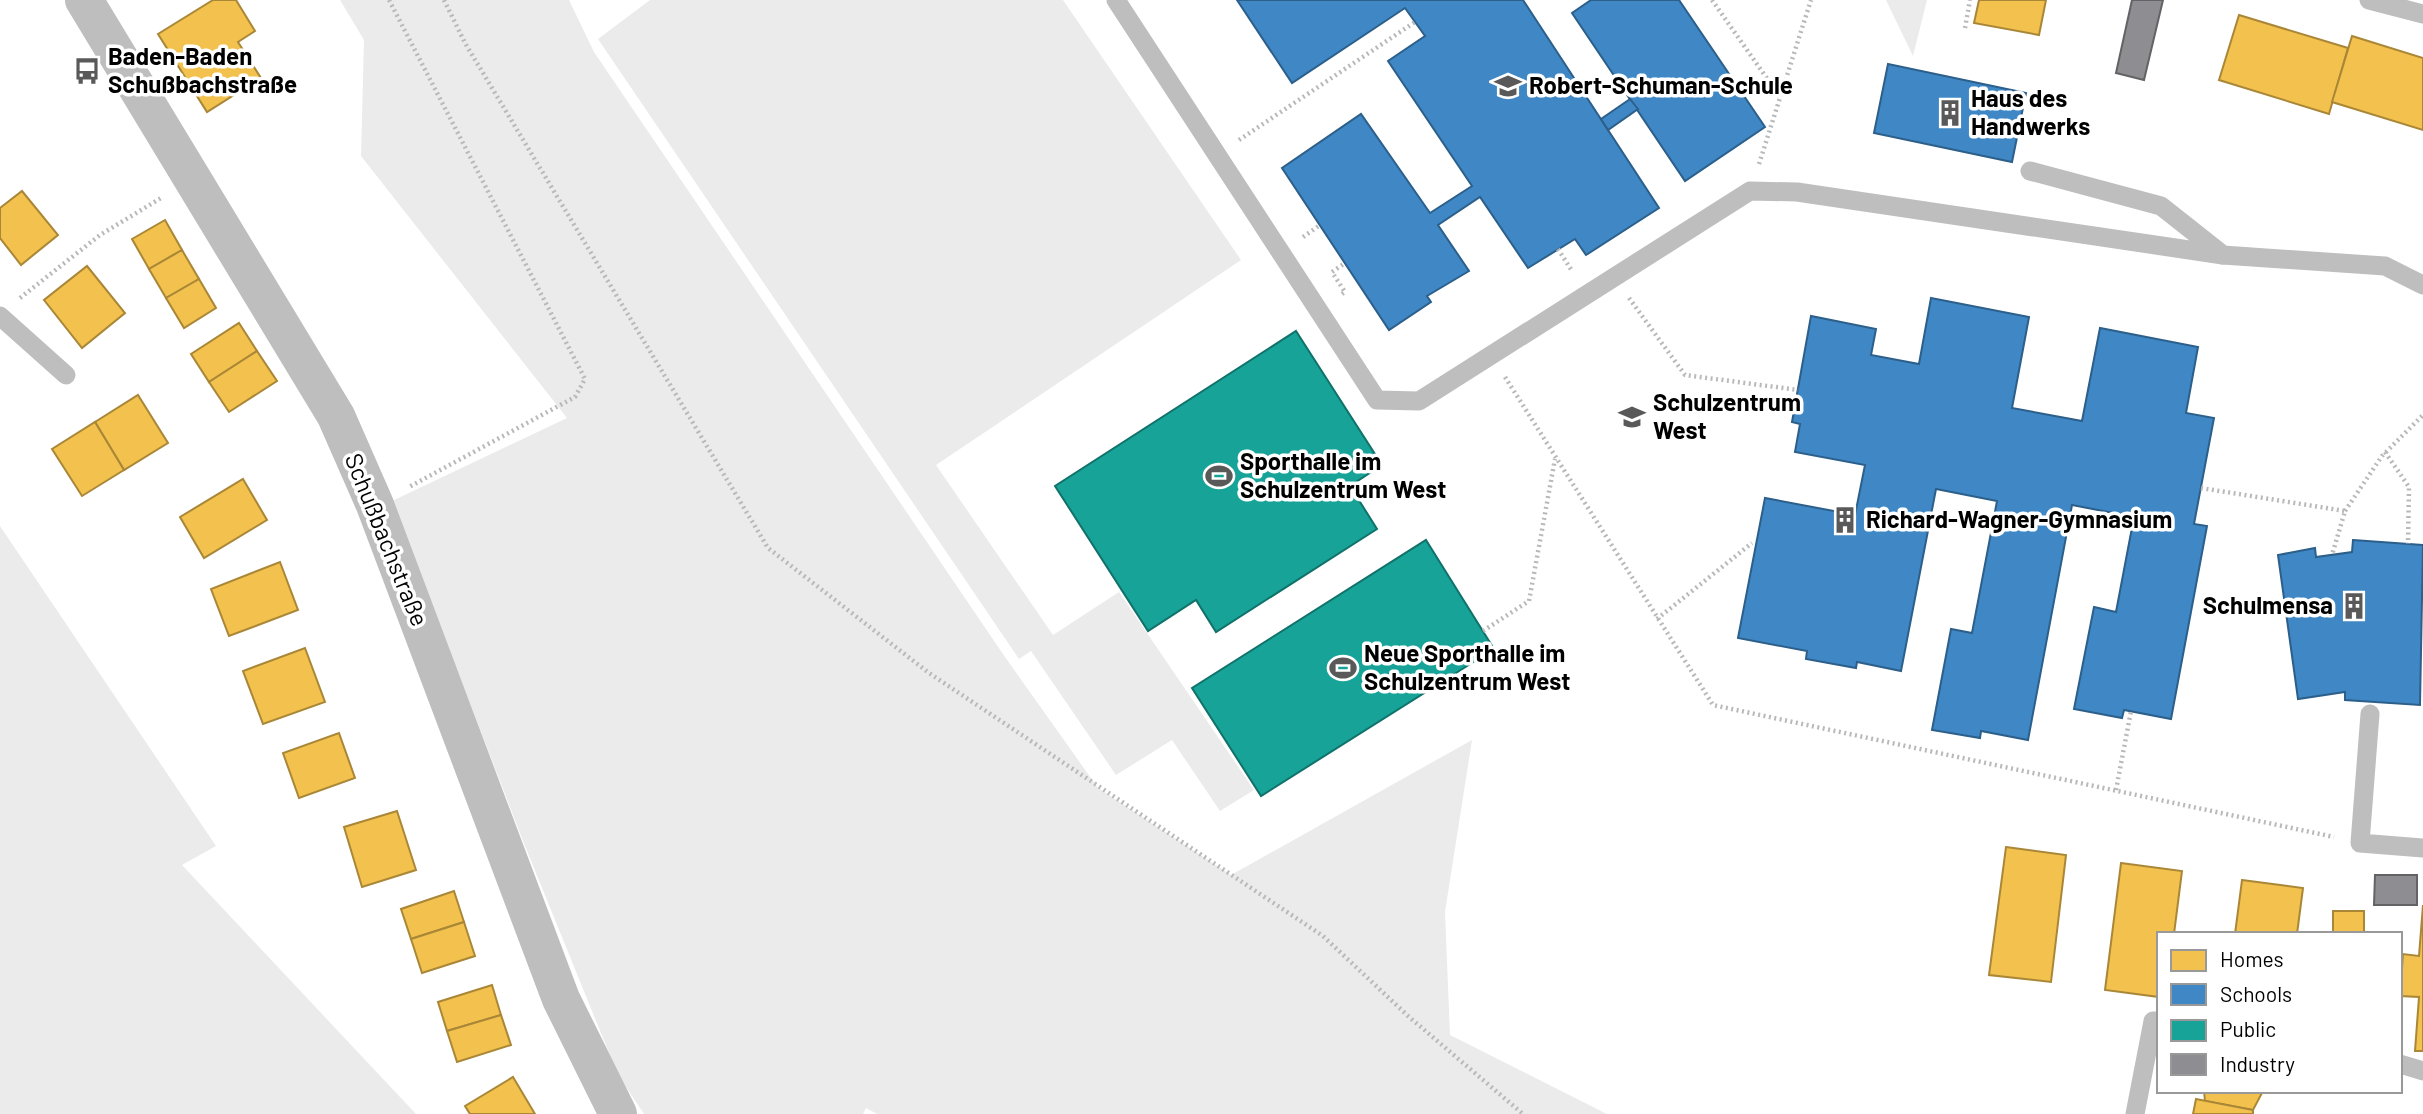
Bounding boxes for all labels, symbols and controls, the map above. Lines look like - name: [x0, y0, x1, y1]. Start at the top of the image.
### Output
- place label: Baden-Baden Schußbachstraße: [108, 41, 297, 98]
- bus stop icon: Baden-Baden Schußbachstraße: [72, 56, 102, 86]
- place label: Robert-Schuman-Schule: [1529, 70, 1793, 99]
- school or university icon: Robert-Schuman-Schule: [1493, 71, 1523, 101]
- place label: Haus des Handwerks: [1971, 83, 2090, 140]
- building icon: Haus des Handwerks: [1935, 98, 1965, 128]
- place label: Schulzentrum West: [1653, 387, 1801, 444]
- school or university icon: Schulzentrum West: [1617, 402, 1647, 432]
- place label: Sporthalle im Schulzentrum West: [1240, 446, 1446, 503]
- street label: Schußbachstraße: [340, 449, 435, 630]
- sports icon: Sporthalle im Schulzentrum West: [1204, 461, 1234, 491]
- place label: Richard-Wagner-Gymnasium: [1866, 504, 2172, 533]
- building icon: Richard-Wagner-Gymnasium: [1830, 505, 1860, 535]
- place label: Schulmensa: [2203, 590, 2333, 619]
- building icon: Schulmensa: [2339, 591, 2369, 621]
- place label: Neue Sporthalle im Schulzentrum West: [1364, 638, 1570, 695]
- sports icon: Neue Sporthalle im Schulzentrum West: [1328, 653, 1358, 683]
- legend: [2157, 932, 2402, 1093]
- text: Homes: [2220, 946, 2284, 971]
- text: Schools: [2220, 981, 2292, 1006]
- text: Public: [2220, 1016, 2276, 1041]
- text: Industry: [2220, 1051, 2295, 1076]

